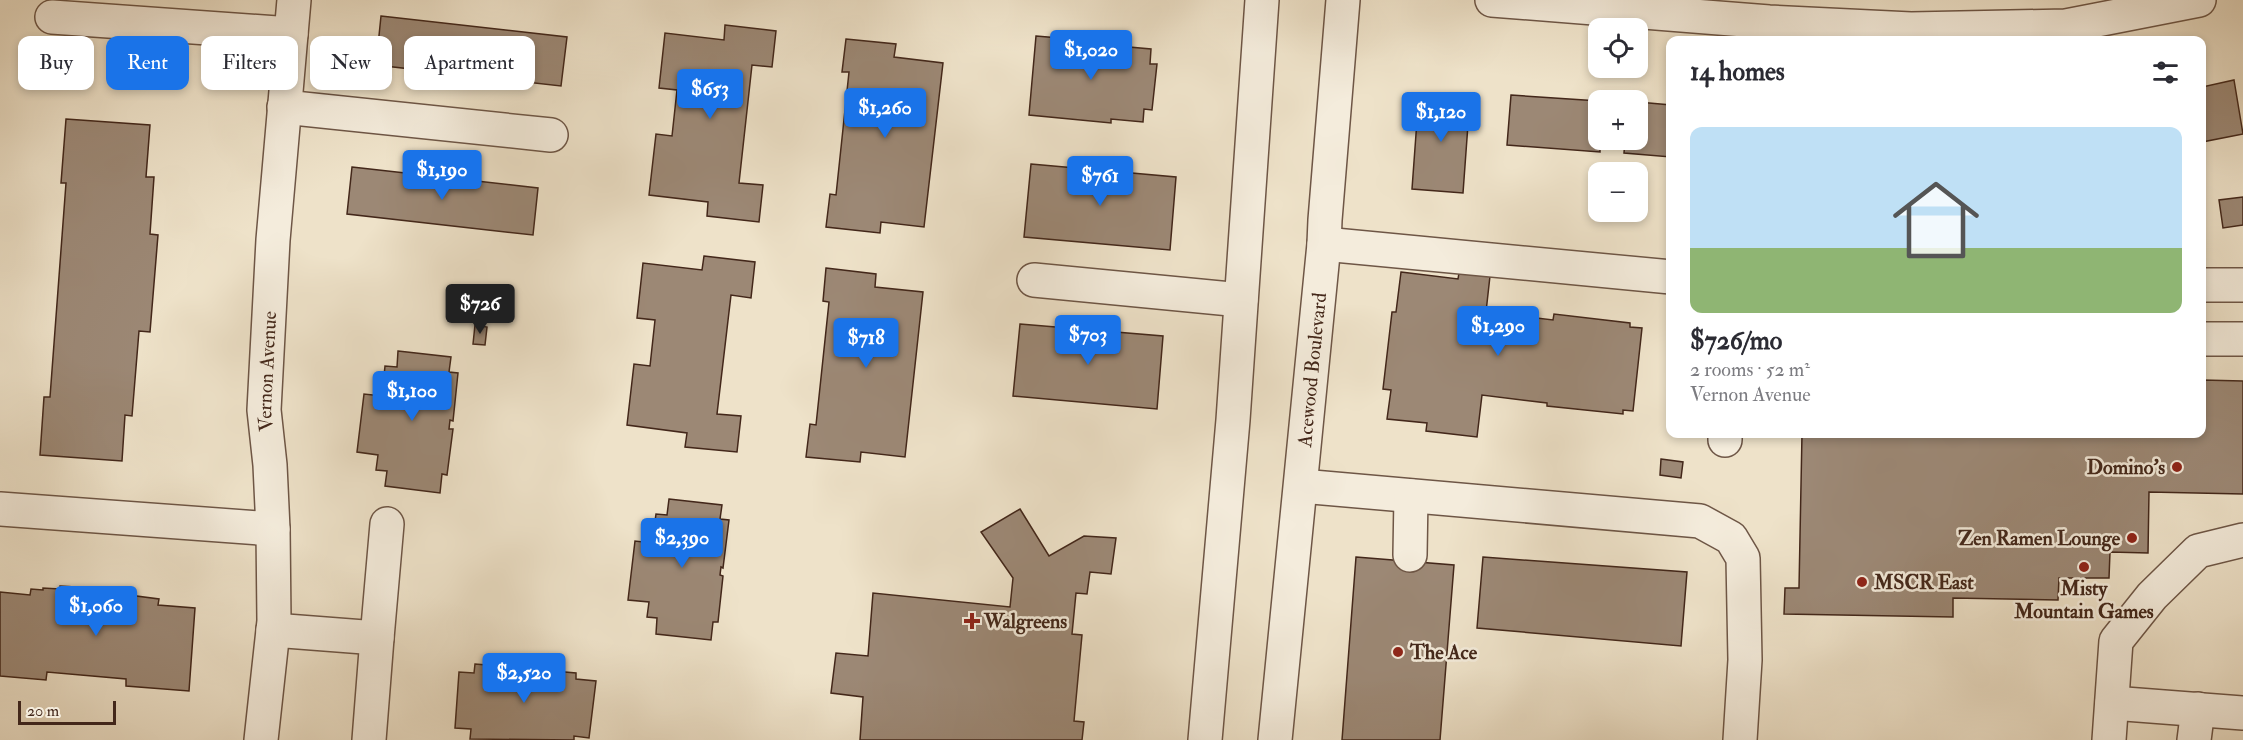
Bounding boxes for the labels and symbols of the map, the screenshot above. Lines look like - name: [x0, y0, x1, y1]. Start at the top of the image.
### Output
- pin: $1,020: [1042, 30, 1140, 81]
- pin: $653: [674, 69, 746, 120]
- pin: $1,260: [836, 88, 934, 139]
- pin: $1,120: [1392, 92, 1490, 143]
- pin: $1,190: [393, 150, 491, 201]
- pin: $761: [1064, 156, 1136, 207]
- pin: $726: [444, 284, 516, 335]
- street label: Acewood Boulevard: [1291, 291, 1332, 449]
- pin: $1,290: [1449, 306, 1547, 357]
- street label: Vernon Avenue: [251, 310, 282, 433]
- pin: $703: [1052, 315, 1124, 366]
- pin: $718: [830, 318, 902, 369]
- pin: $1,100: [363, 371, 461, 422]
- place label: Domino's: [2087, 455, 2165, 480]
- marker: Domino's: [2170, 460, 2184, 474]
- pin: $2,390: [633, 518, 731, 569]
- place label: Zen Ramen Lounge: [1958, 526, 2121, 552]
- marker: Zen Ramen Lounge: [2125, 531, 2139, 545]
- marker: Misty Mountain Games: [2077, 560, 2091, 574]
- place label: MSCR East: [1873, 570, 1974, 595]
- marker: MSCR East: [1855, 575, 1869, 589]
- place label: Misty Mountain Games: [2013, 576, 2154, 624]
- pin: $1,060: [47, 586, 145, 637]
- place label: Walgreens: [983, 609, 1067, 635]
- marker: Walgreens: [965, 614, 979, 628]
- place label: The Ace: [1409, 640, 1478, 665]
- marker: The Ace: [1391, 645, 1405, 659]
- pin: $2,520: [475, 653, 573, 704]
- scale bar: [18, 698, 116, 726]

